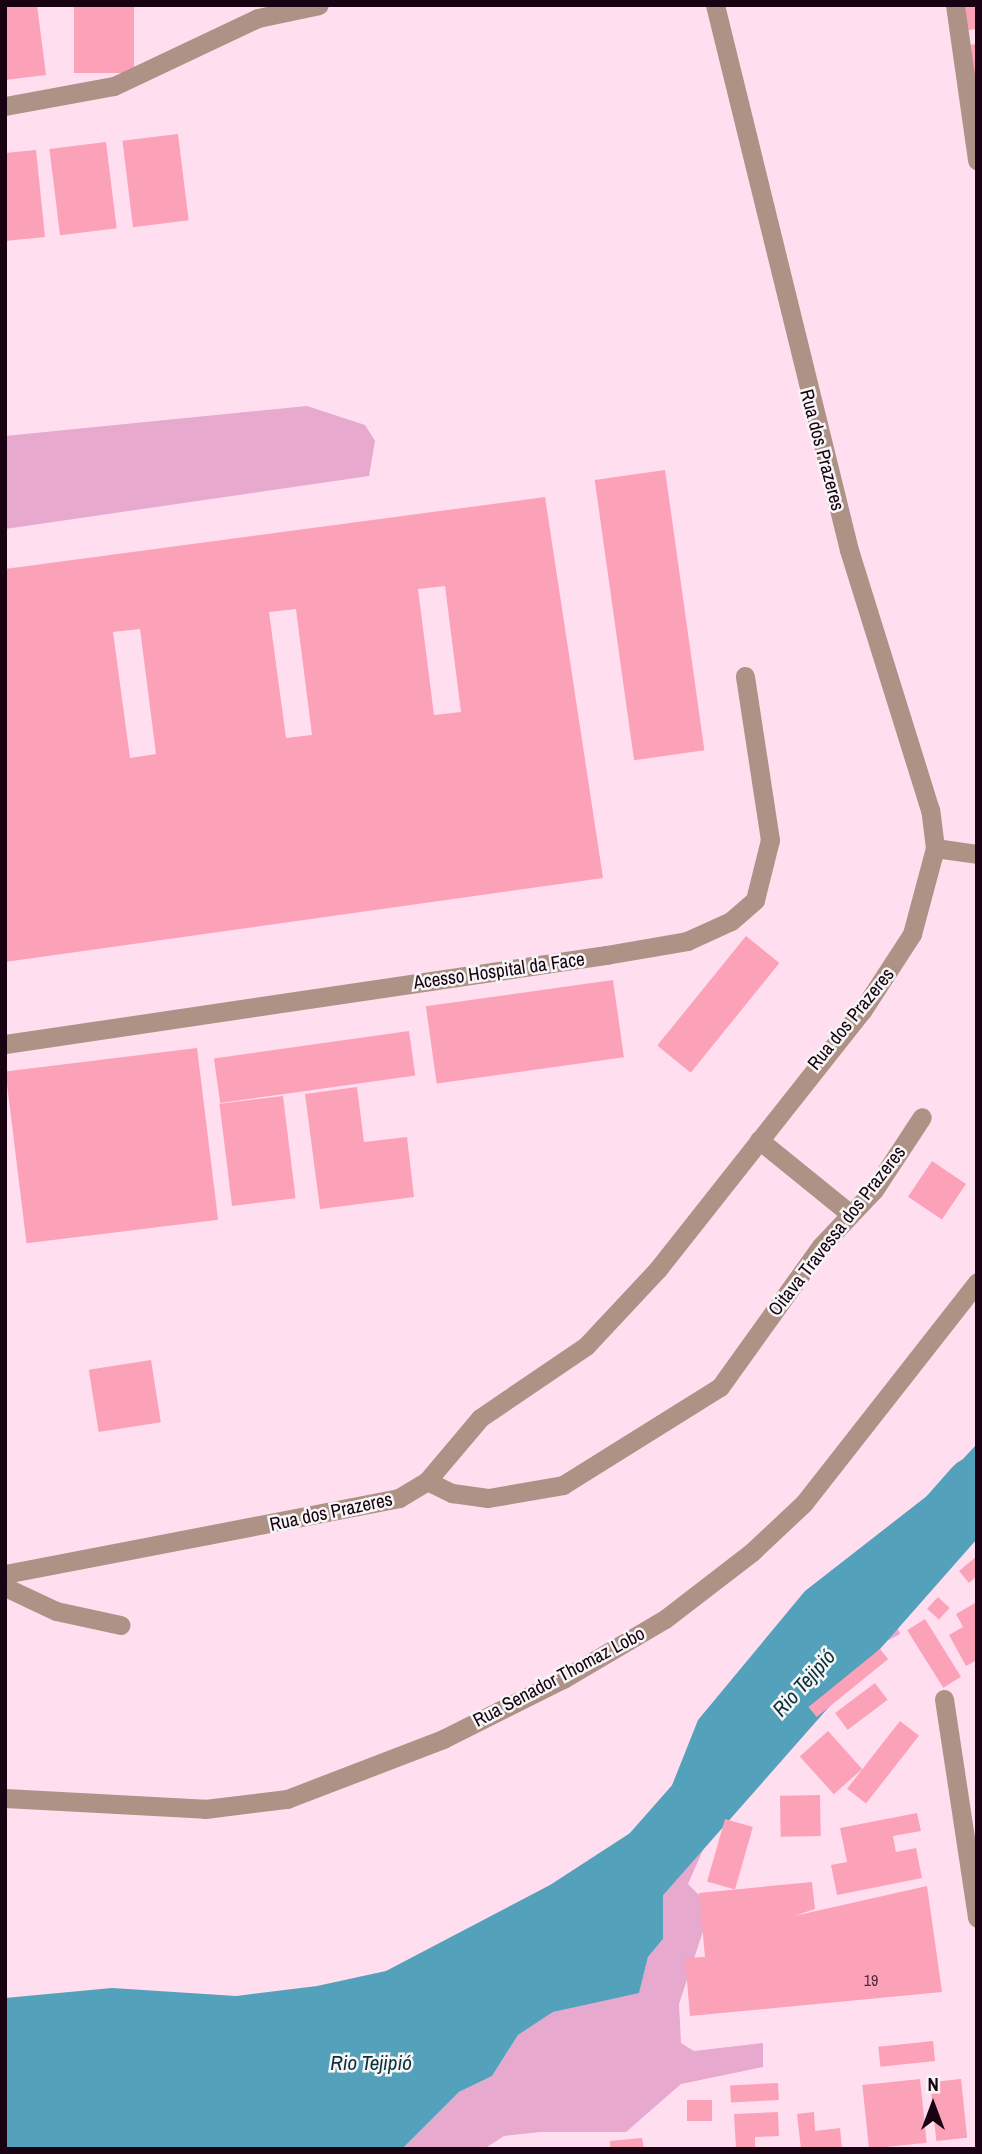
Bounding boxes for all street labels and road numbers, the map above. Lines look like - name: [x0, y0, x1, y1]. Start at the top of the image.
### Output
- street label: Rua dos Prazeres: [795, 387, 849, 513]
- street label: Acesso Hospital da Face: [412, 948, 586, 994]
- street label: Rua dos Prazeres: [803, 963, 899, 1075]
- street label: Oitava Travessa dos Prazeres: [763, 1141, 911, 1321]
- street label: Rua dos Prazeres: [268, 1488, 394, 1536]
- street label: Rua Senador Thomaz Lobo: [469, 1622, 649, 1732]

